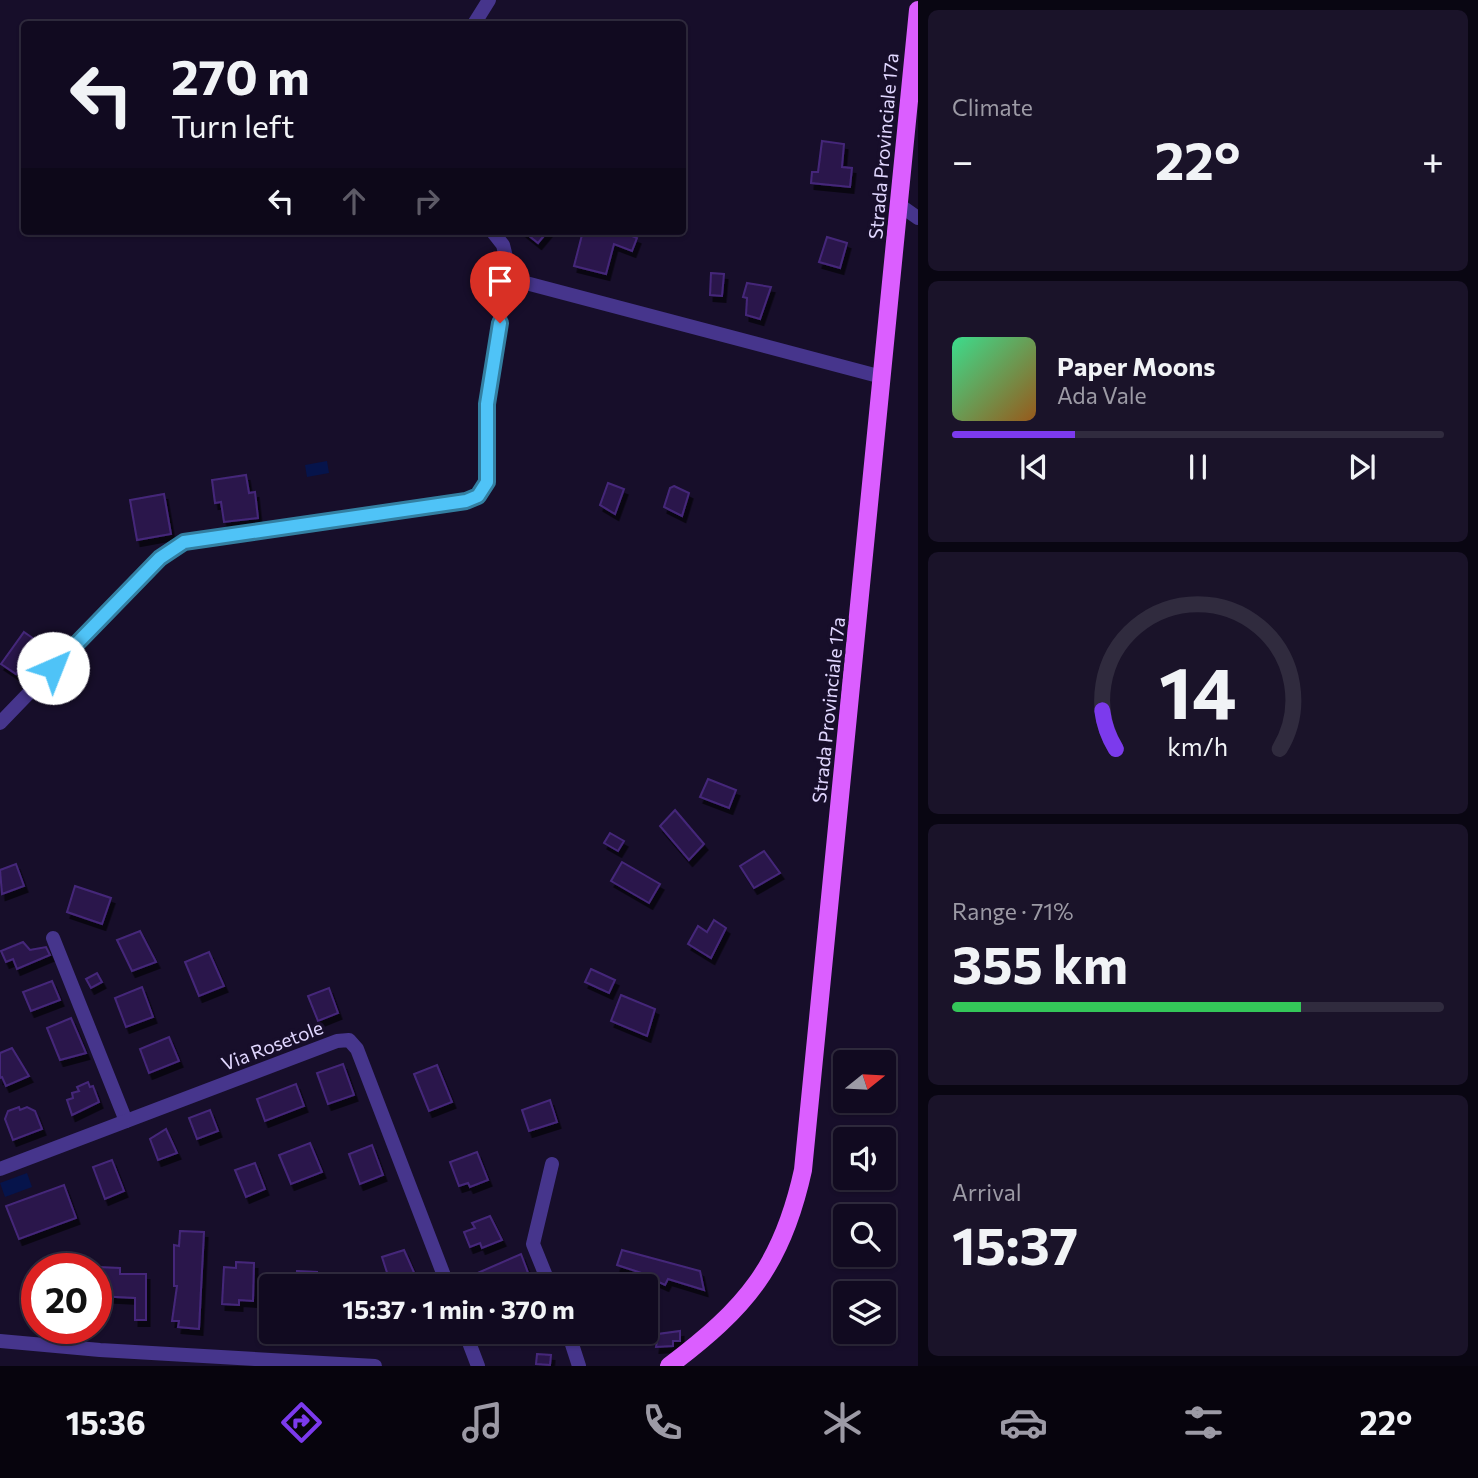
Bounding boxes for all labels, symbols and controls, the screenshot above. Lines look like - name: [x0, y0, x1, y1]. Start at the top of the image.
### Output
- text: 270 m: [171, 45, 310, 105]
- icon: left: [56, 49, 147, 140]
- street label: Strada Provinciale 17a: [863, 52, 903, 240]
- text: Climate: [952, 93, 1033, 121]
- text: Turn left: [171, 105, 295, 145]
- text: 22°: [1155, 127, 1240, 191]
- text: −: [952, 136, 974, 183]
- text: +: [1422, 136, 1444, 183]
- icon: left: [262, 182, 300, 220]
- icon: ahead: [335, 182, 373, 220]
- icon: right: [408, 182, 446, 220]
- pin: [470, 251, 530, 323]
- icon: arrive: [481, 262, 519, 300]
- text: Paper Moons: [1057, 350, 1215, 381]
- text: Ada Vale: [1057, 381, 1147, 409]
- icon: previous: [1015, 448, 1053, 486]
- icon: pause: [1179, 448, 1217, 486]
- icon: next: [1343, 448, 1381, 486]
- street label: Strada Provinciale 17a: [807, 616, 849, 804]
- position arrow: [16, 631, 90, 705]
- text: 14: [1159, 645, 1237, 734]
- text: km/h: [1168, 731, 1228, 761]
- text: Range · 71%: [952, 897, 1073, 925]
- text: 355 km: [952, 931, 1128, 995]
- street label: Via Rosetole: [218, 1015, 326, 1075]
- north arrow: [833, 1050, 896, 1113]
- map controls: [833, 1050, 896, 1344]
- button: sound: [833, 1127, 896, 1190]
- text: Arrival: [952, 1178, 1022, 1206]
- button: search: [833, 1204, 896, 1267]
- text: 15:37: [952, 1212, 1078, 1276]
- speed limit sign: 20: [21, 1253, 112, 1344]
- button: layers: [833, 1281, 896, 1344]
- text: 15:37 · 1 min · 370 m: [342, 1293, 575, 1324]
- icon: directions: [277, 1398, 326, 1447]
- icon: music: [458, 1398, 507, 1447]
- icon: phone: [638, 1398, 687, 1447]
- icon: climate: [818, 1398, 867, 1447]
- icon: car: [999, 1398, 1048, 1447]
- icon: filters: [1179, 1398, 1228, 1447]
- text: 15:36: [66, 1402, 146, 1442]
- text: 22°: [1360, 1402, 1412, 1442]

